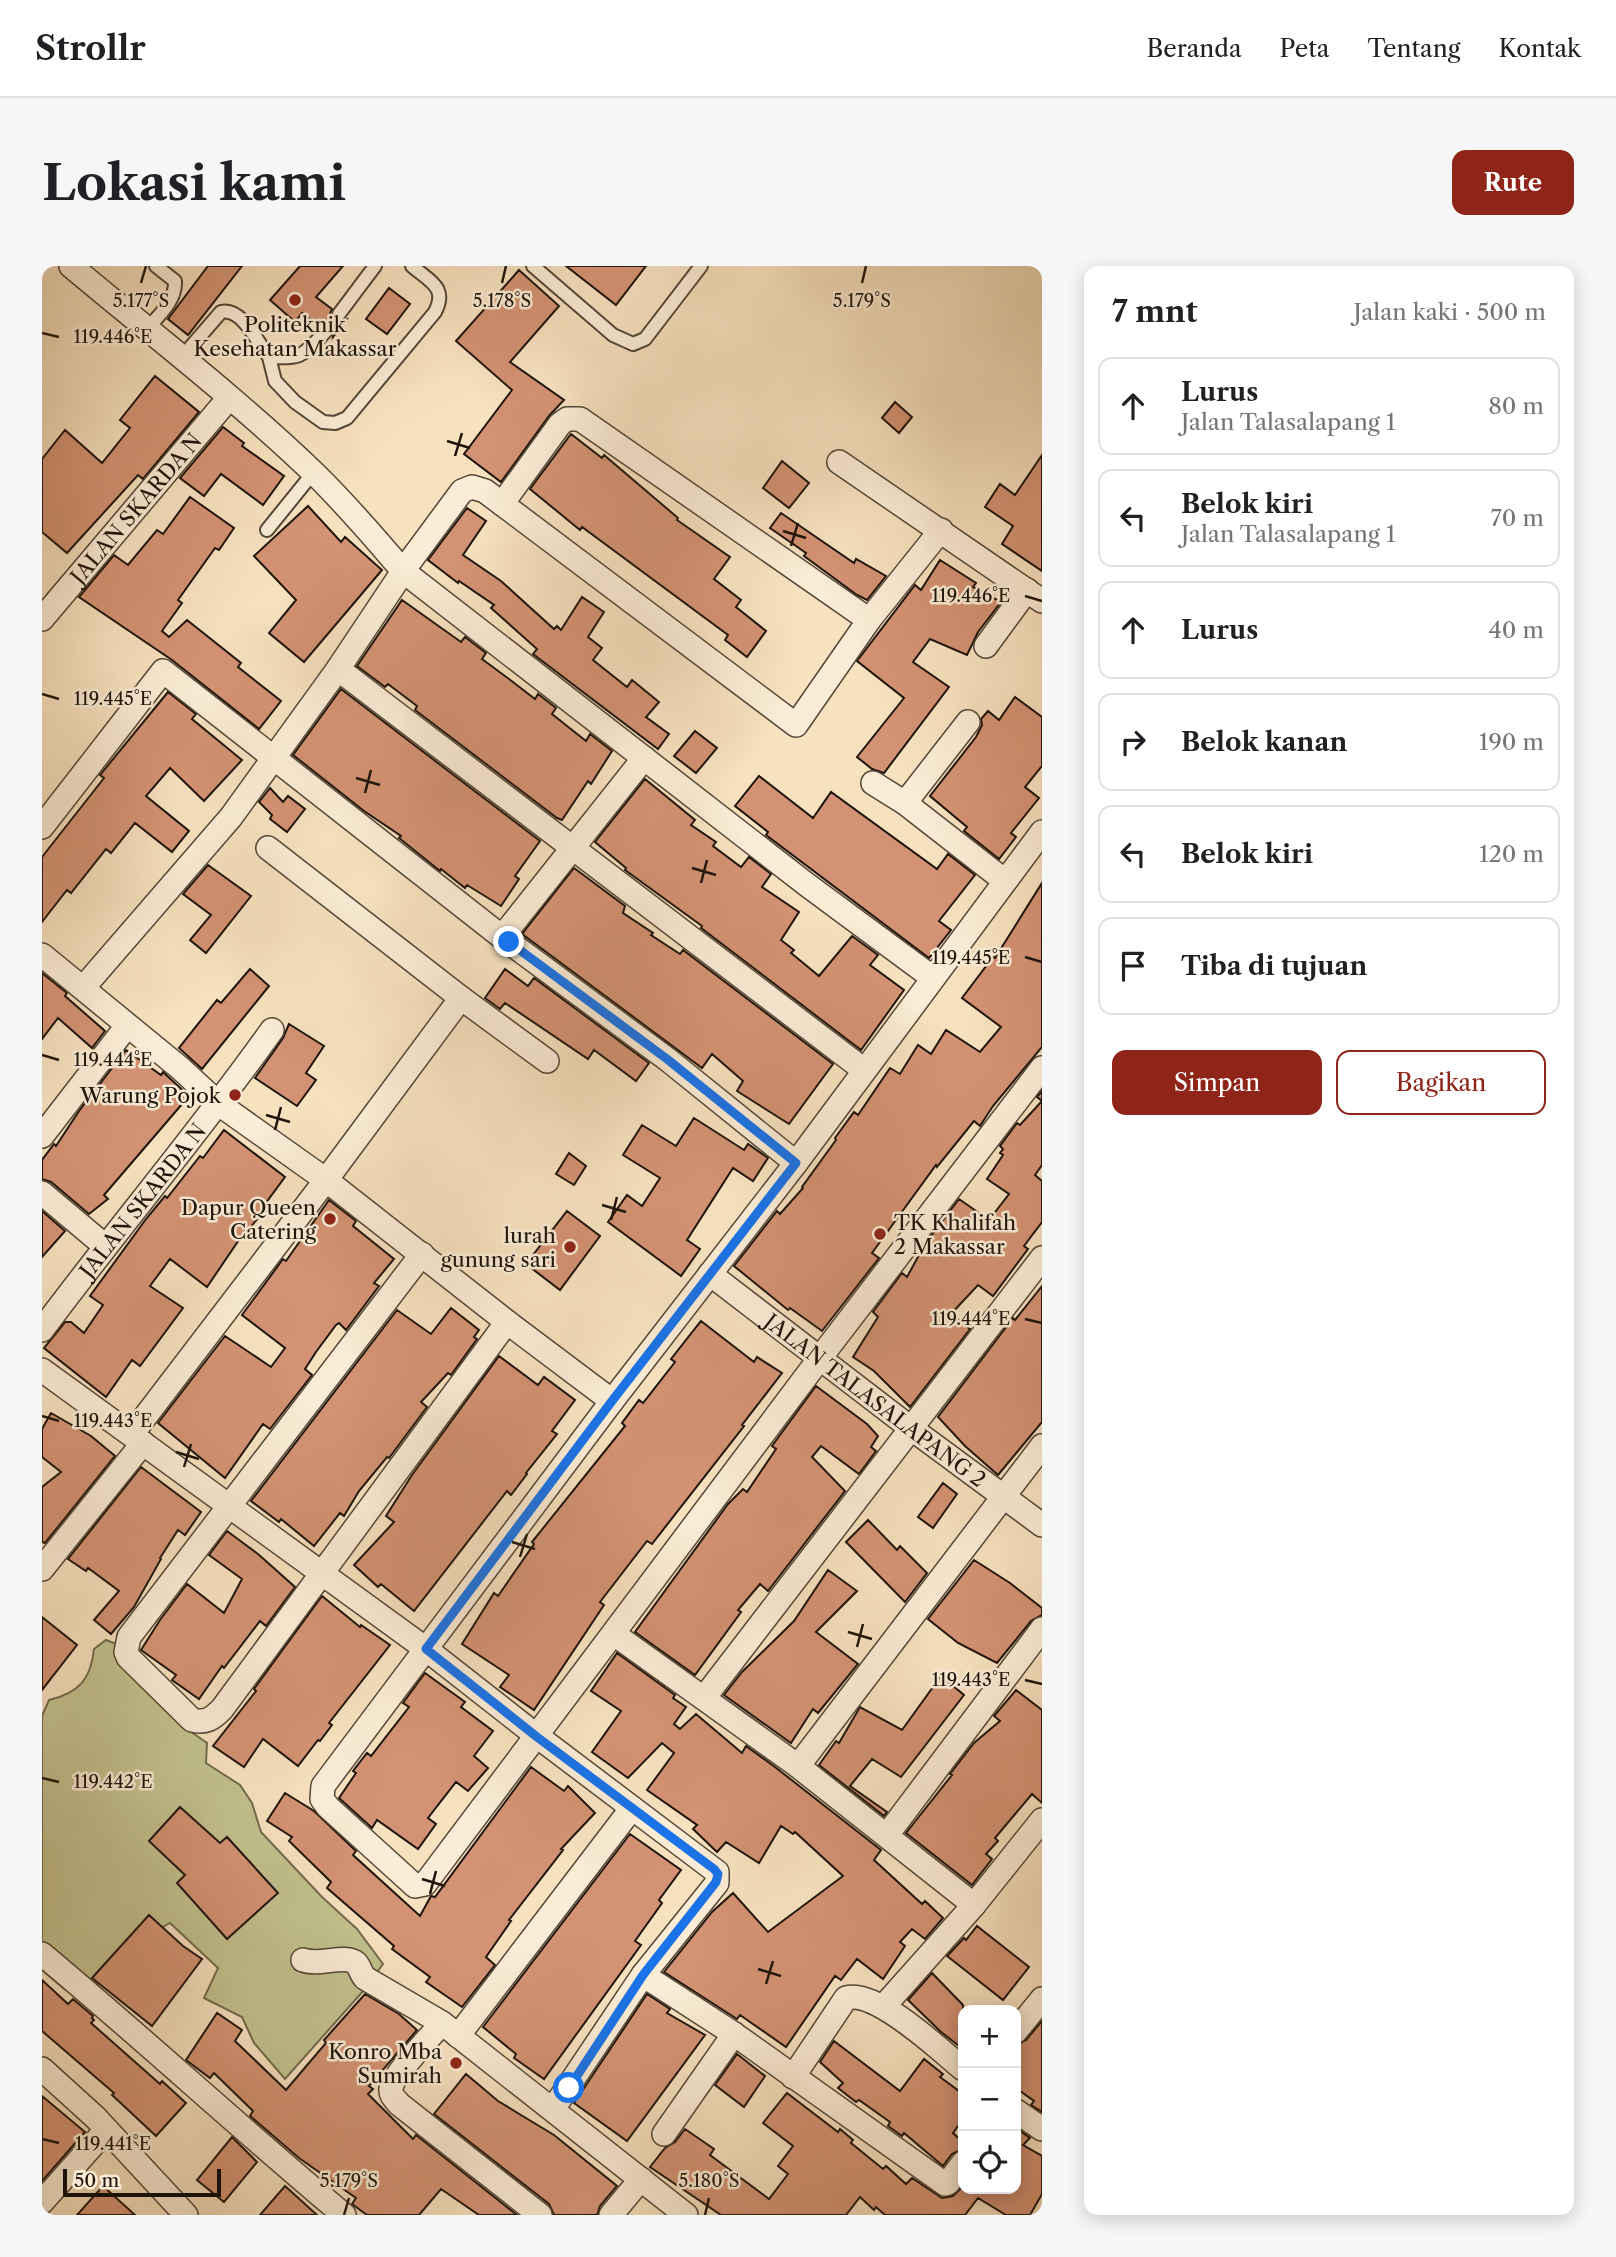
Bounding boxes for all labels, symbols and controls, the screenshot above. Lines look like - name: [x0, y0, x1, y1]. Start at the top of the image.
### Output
- text: Strollr: [35, 28, 146, 69]
- text: Beranda: [1146, 34, 1242, 63]
- text: Peta: [1280, 34, 1329, 63]
- text: Tentang: [1367, 34, 1460, 63]
- text: Kontak: [1498, 34, 1581, 63]
- button: Rute: [1452, 150, 1574, 215]
- text: Lokasi kami: [42, 152, 346, 213]
- text: 5.177°S: [113, 290, 169, 312]
- text: 5.178°S: [473, 290, 531, 312]
- text: 5.179°S: [833, 290, 891, 312]
- marker: Politeknik Kesehatan Makassar: [287, 292, 303, 308]
- text: 7 mnt: [1112, 293, 1198, 330]
- text: Jalan kaki · 500 m: [1353, 298, 1546, 326]
- place label: Politeknik Kesehatan Makassar: [193, 312, 397, 361]
- text: 119.446°E: [74, 326, 153, 348]
- text: Lurus: [1181, 376, 1258, 408]
- icon: ahead: [1114, 387, 1152, 425]
- text: 80 m: [1488, 392, 1544, 420]
- text: Jalan Talasalapang 1: [1181, 408, 1396, 436]
- street label: JALAN SKARDA N: [63, 428, 206, 591]
- text: Belok kiri: [1181, 488, 1313, 520]
- icon: left: [1114, 499, 1152, 537]
- text: 70 m: [1491, 504, 1544, 532]
- text: Jalan Talasalapang 1: [1181, 520, 1396, 548]
- text: 119.446°E: [932, 585, 1011, 607]
- icon: ahead: [1114, 611, 1152, 649]
- text: Lurus: [1181, 614, 1258, 646]
- text: 40 m: [1489, 616, 1544, 644]
- text: 119.445°E: [74, 688, 152, 710]
- icon: right: [1114, 723, 1152, 761]
- text: Belok kanan: [1181, 726, 1347, 758]
- text: 190 m: [1479, 728, 1544, 756]
- icon: left: [1114, 835, 1152, 873]
- text: Belok kiri: [1181, 838, 1313, 870]
- text: 120 m: [1479, 840, 1544, 868]
- route end: [493, 926, 524, 957]
- text: 119.445°E: [932, 947, 1010, 969]
- icon: arrive: [1114, 947, 1152, 985]
- text: Tiba di tujuan: [1181, 950, 1367, 982]
- text: 119.444°E: [73, 1049, 153, 1071]
- button: Simpan: [1112, 1050, 1322, 1115]
- button: Bagikan: [1336, 1050, 1546, 1115]
- place label: Warung Pojok: [79, 1083, 222, 1108]
- marker: Warung Pojok: [227, 1087, 243, 1103]
- street label: JALAN SKARDA N: [72, 1118, 211, 1285]
- place label: Dapur Queen Catering: [181, 1195, 317, 1244]
- place label: TK Khalifah 2 Makassar: [894, 1210, 1016, 1259]
- marker: Dapur Queen Catering: [322, 1211, 338, 1227]
- place label: lurah gunung sari: [441, 1223, 556, 1272]
- marker: TK Khalifah 2 Makassar: [872, 1226, 888, 1242]
- marker: lurah gunung sari: [562, 1239, 578, 1255]
- street label: JALAN TALASALAPANG 2: [757, 1306, 991, 1492]
- text: 119.444°E: [931, 1308, 1011, 1330]
- text: 119.443°E: [74, 1410, 152, 1432]
- text: 119.443°E: [932, 1669, 1010, 1691]
- text: 119.442°E: [73, 1771, 153, 1793]
- map controls: [958, 2005, 1021, 2194]
- button: +: [958, 2005, 1021, 2068]
- place label: Konro Mba Sumirah: [328, 2039, 443, 2088]
- marker: Konro Mba Sumirah: [448, 2055, 464, 2071]
- button: −: [958, 2068, 1021, 2131]
- route start: [553, 2072, 584, 2103]
- button: locate: [958, 2131, 1021, 2194]
- text: 119.441°E: [75, 2133, 151, 2155]
- scale bar: [63, 2166, 220, 2198]
- text: 50 m: [74, 2169, 119, 2192]
- text: 5.179°S: [320, 2170, 378, 2192]
- text: 5.180°S: [679, 2170, 739, 2192]

